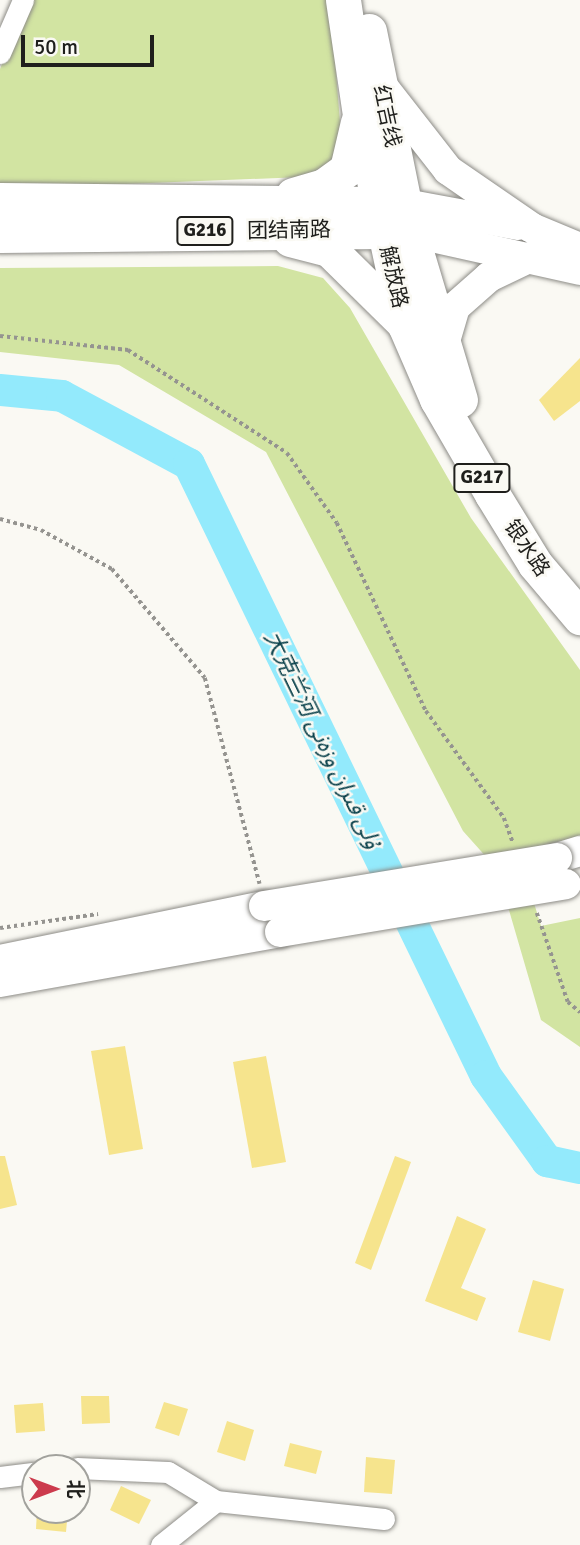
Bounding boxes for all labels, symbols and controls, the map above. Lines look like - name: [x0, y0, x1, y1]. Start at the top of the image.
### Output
- scale bar: [24, 21, 158, 65]
- text: 50 m: [34, 34, 78, 60]
- street label: 红吉线: [368, 83, 406, 149]
- road number: G216: [175, 216, 235, 246]
- street label: 团结南路: [247, 217, 331, 243]
- street label: 解放路: [375, 243, 413, 311]
- road number: G217: [452, 463, 512, 494]
- street label: 银水路: [499, 515, 555, 581]
- water label: 大克兰河 ۇلى قىران وزەنى: [257, 627, 387, 853]
- north arrow: [21, 1454, 91, 1524]
- text: 北: [63, 1479, 87, 1499]

